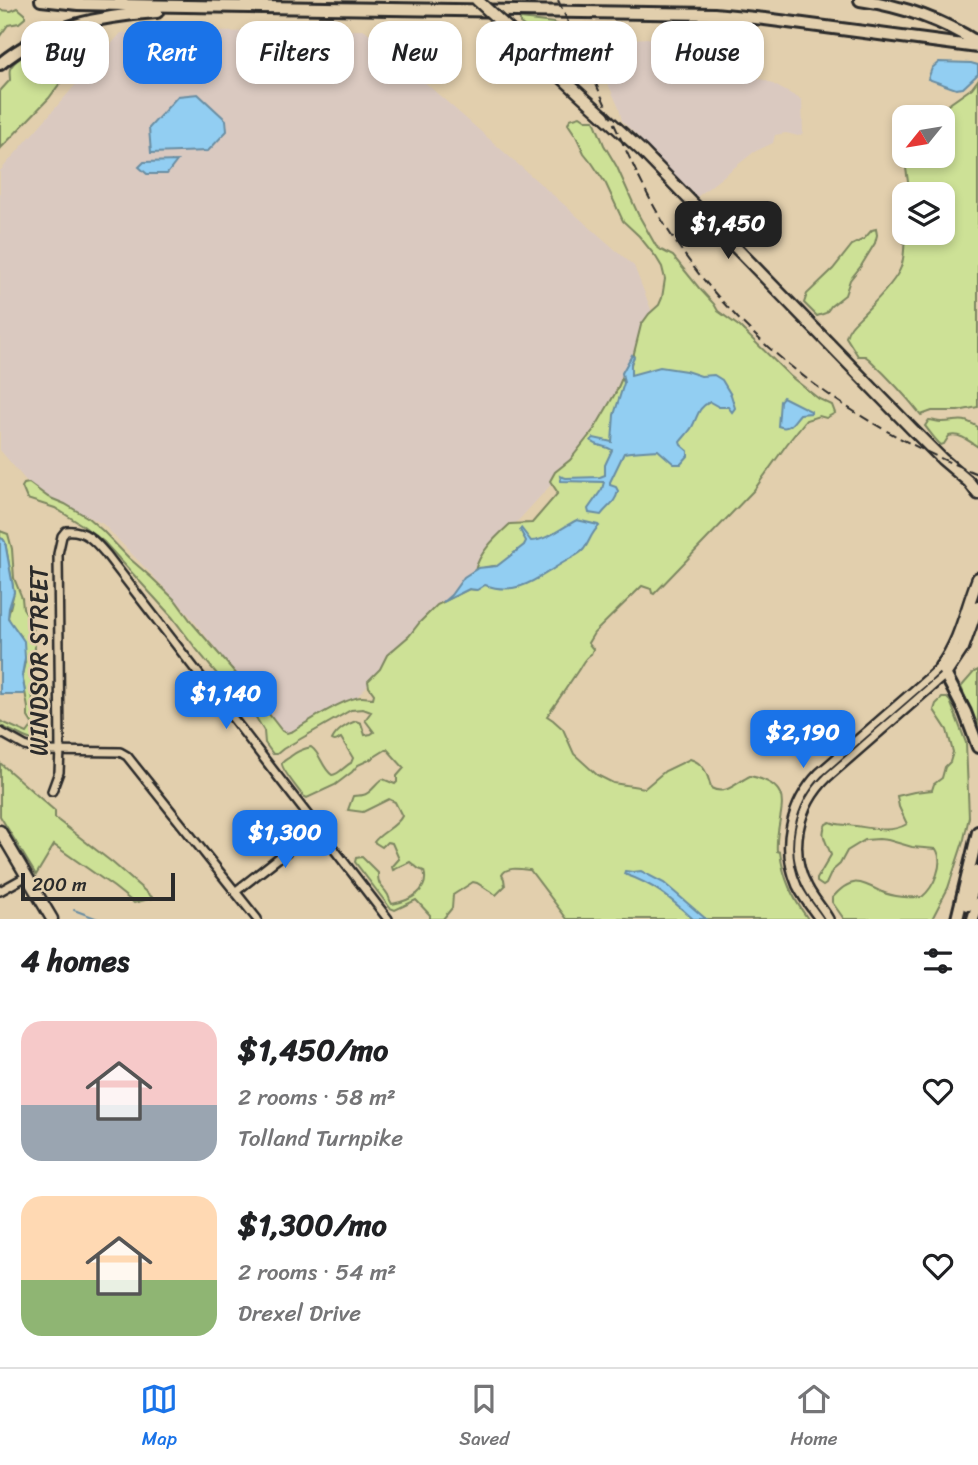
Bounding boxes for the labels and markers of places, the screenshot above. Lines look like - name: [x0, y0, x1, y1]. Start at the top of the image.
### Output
- pin: $1,450: [671, 202, 785, 261]
- pin: $1,140: [169, 672, 283, 731]
- pin: $2,190: [746, 710, 860, 770]
- pin: $1,300: [228, 810, 342, 870]

